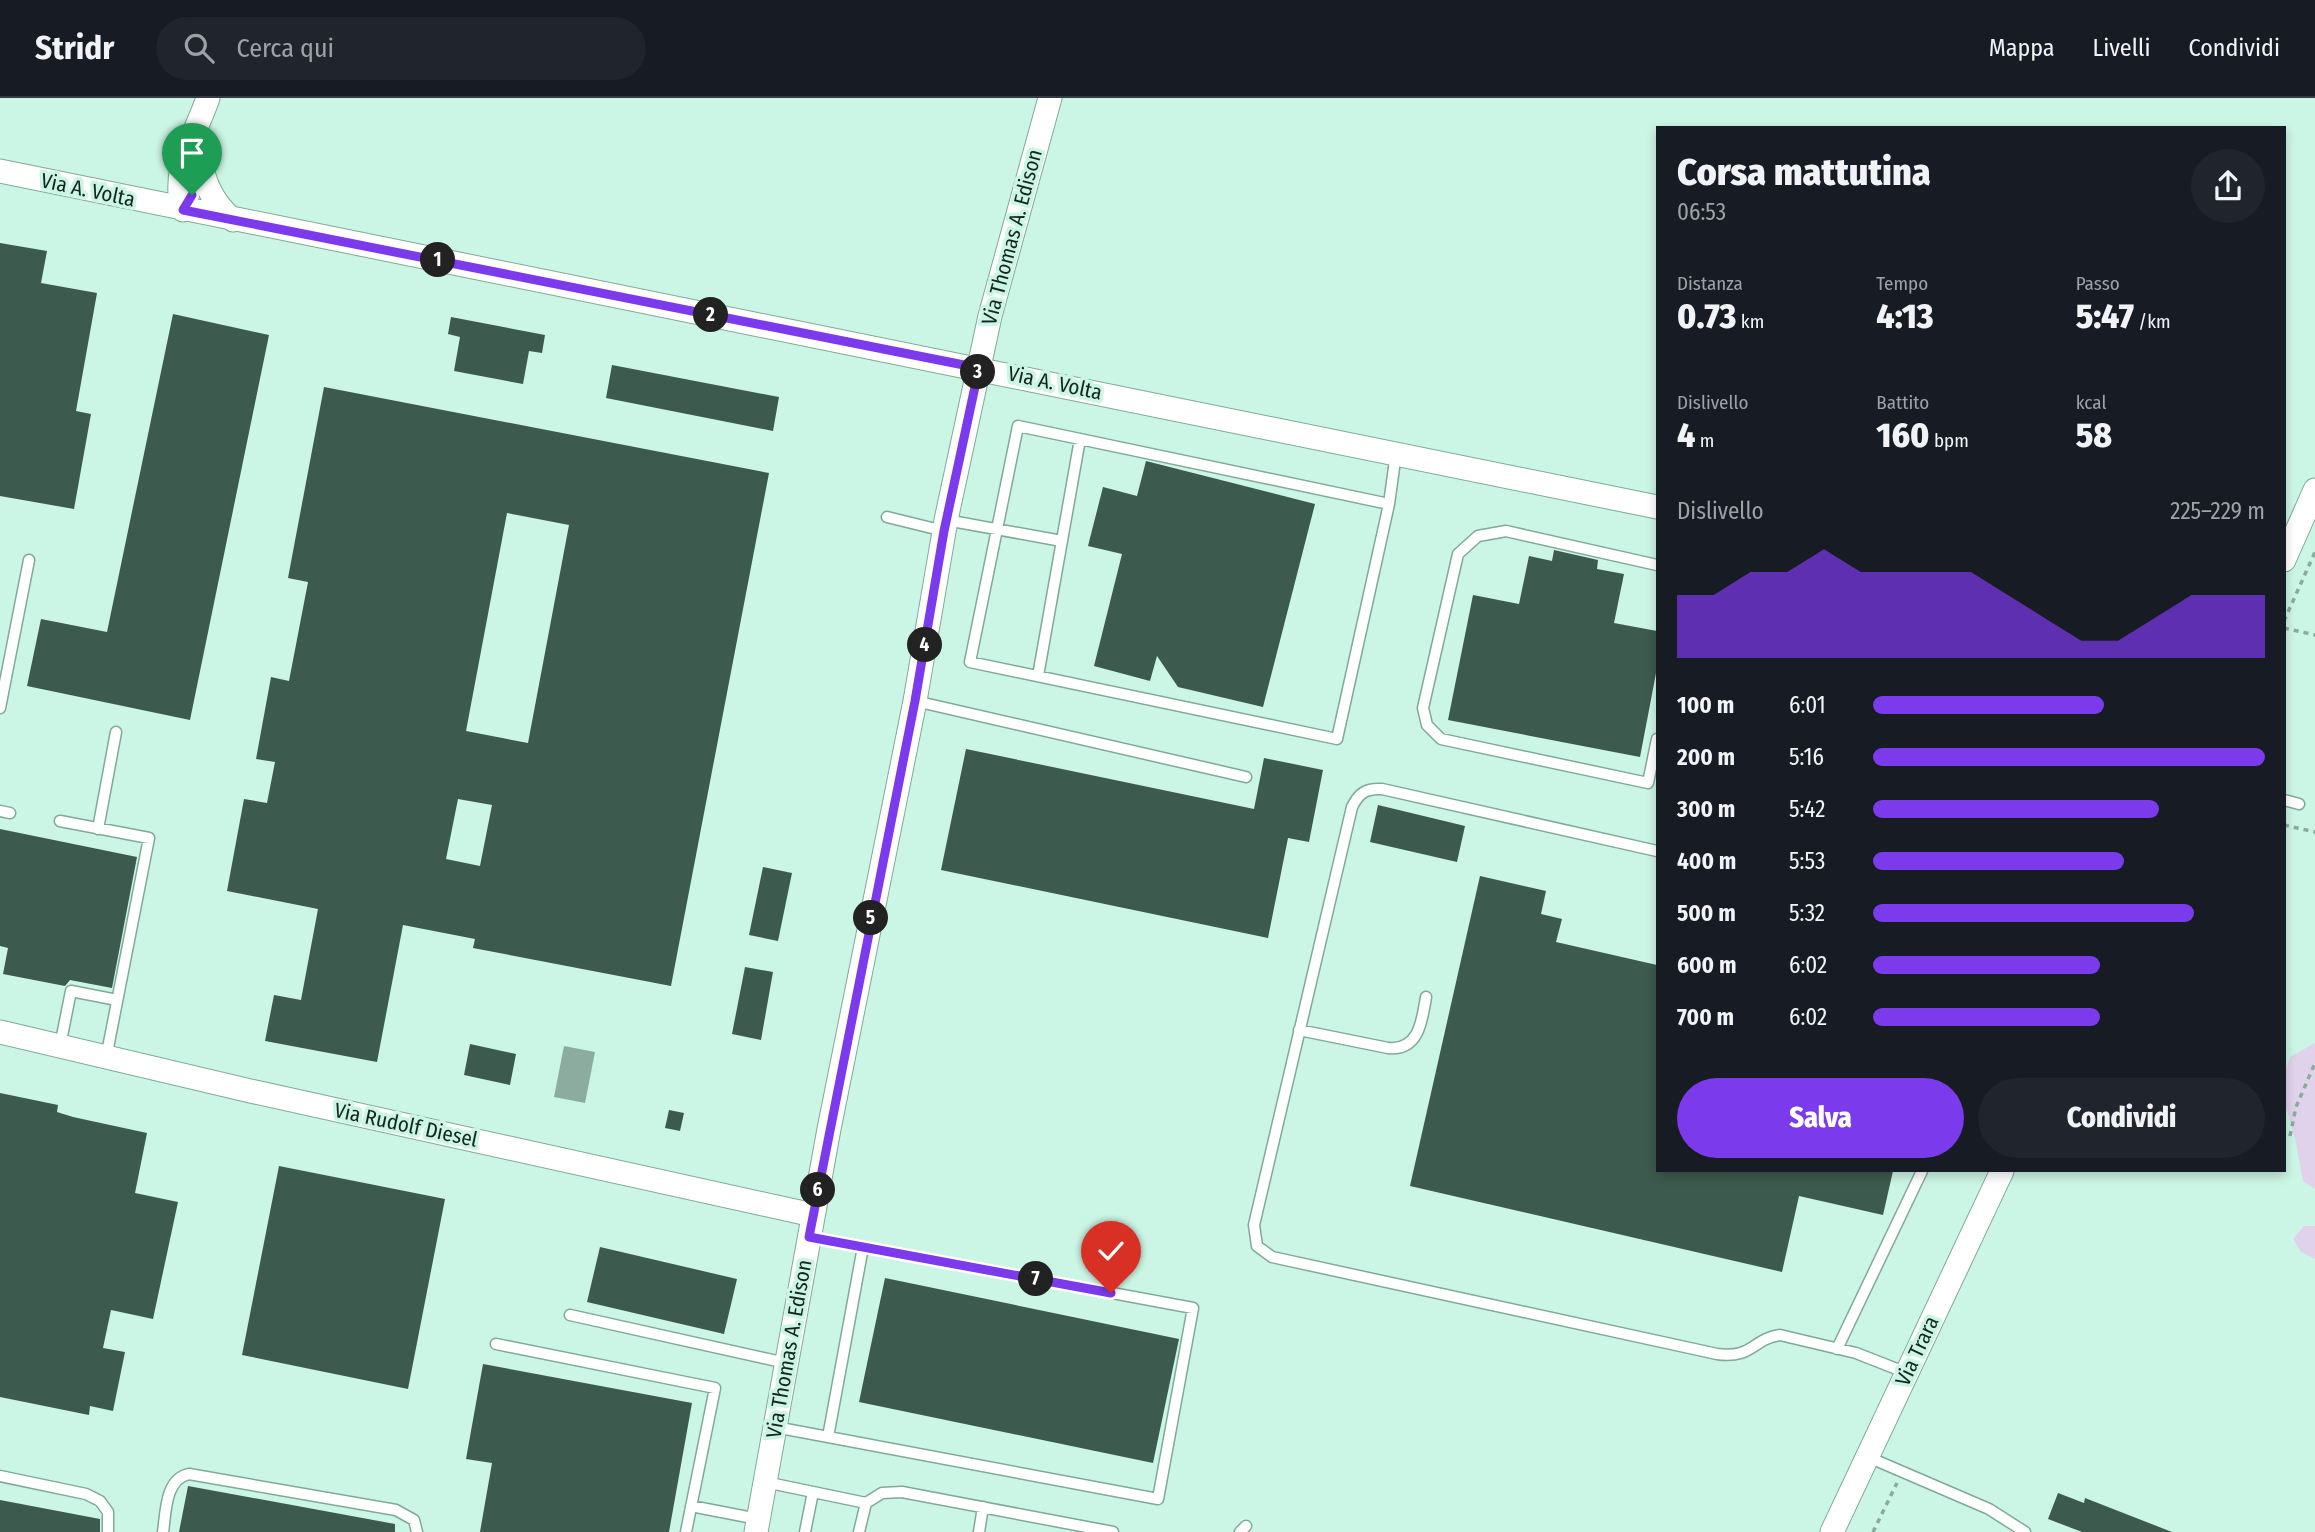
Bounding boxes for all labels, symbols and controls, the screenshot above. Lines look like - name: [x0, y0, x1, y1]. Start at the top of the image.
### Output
- search box: [156, 17, 646, 80]
- text: Stridr: [35, 28, 114, 68]
- icon: search: [180, 29, 218, 67]
- text: Cerca qui: [236, 33, 334, 64]
- text: Mappa: [1989, 34, 2055, 62]
- text: Livelli: [2093, 34, 2150, 62]
- text: Condividi: [2188, 34, 2280, 62]
- pin: [162, 123, 222, 195]
- icon: arrive: [173, 134, 211, 172]
- street label: Via Thomas A. Edison: [976, 146, 1048, 328]
- text: Corsa mattutina: [1677, 149, 1931, 195]
- button: share: [2191, 149, 2265, 223]
- street label: Via A. Volta: [39, 167, 137, 213]
- text: 06:53: [1677, 198, 1726, 226]
- pin: 1: [420, 242, 456, 278]
- text: 1: [433, 248, 442, 271]
- text: Distanza: [1677, 272, 1743, 295]
- text: Tempo: [1876, 272, 1928, 295]
- text: Passo: [2076, 272, 2120, 295]
- text: 0.73: [1677, 295, 1736, 337]
- text: 4:13: [1876, 295, 1934, 337]
- text: 5:47: [2076, 295, 2134, 337]
- pin: 2: [694, 298, 728, 332]
- text: 2: [706, 303, 715, 326]
- text: km: [1736, 310, 1764, 333]
- text: /km: [2134, 310, 2171, 333]
- pin: 3: [960, 354, 996, 390]
- text: 3: [973, 360, 982, 383]
- street label: Via A. Volta: [1006, 360, 1104, 406]
- text: Dislivello: [1677, 391, 1748, 414]
- text: Battito: [1876, 391, 1929, 414]
- text: kcal: [2076, 391, 2106, 414]
- text: 4: [1677, 414, 1695, 456]
- text: 160: [1876, 414, 1930, 456]
- text: 58: [2076, 414, 2112, 456]
- text: m: [1695, 429, 1714, 452]
- text: bpm: [1930, 429, 1969, 452]
- text: Dislivello: [1677, 497, 1763, 525]
- text: 225–229 m: [2170, 497, 2265, 525]
- pin: 4: [908, 628, 942, 662]
- text: 4: [920, 633, 929, 656]
- text: 100 m: [1677, 691, 1734, 719]
- text: 6:01: [1789, 691, 1826, 719]
- text: 200 m: [1677, 743, 1735, 771]
- text: 5:16: [1789, 743, 1824, 771]
- text: 300 m: [1677, 795, 1735, 823]
- text: 5:42: [1789, 795, 1825, 823]
- text: 400 m: [1677, 847, 1736, 875]
- text: 5:53: [1789, 847, 1825, 875]
- text: 500 m: [1677, 899, 1736, 927]
- text: 5:32: [1789, 899, 1825, 927]
- pin: 5: [854, 900, 888, 936]
- text: 5: [866, 906, 875, 929]
- text: 600 m: [1677, 951, 1736, 979]
- text: 6:02: [1789, 951, 1827, 979]
- text: 700 m: [1677, 1003, 1734, 1031]
- text: 6:02: [1789, 1003, 1827, 1031]
- button: Salva: [1677, 1078, 1964, 1158]
- button: Condividi: [1978, 1078, 2265, 1158]
- street label: Via Rudolf Diesel: [332, 1097, 480, 1153]
- pin: 6: [800, 1172, 836, 1208]
- text: 6: [813, 1178, 822, 1201]
- pin: [1081, 1221, 1141, 1293]
- icon: check: [1092, 1232, 1130, 1270]
- street label: Via Thomas A. Edison: [760, 1258, 818, 1440]
- pin: 7: [1018, 1262, 1054, 1296]
- text: 7: [1031, 1267, 1040, 1290]
- street label: Via Trara: [1890, 1312, 1944, 1390]

